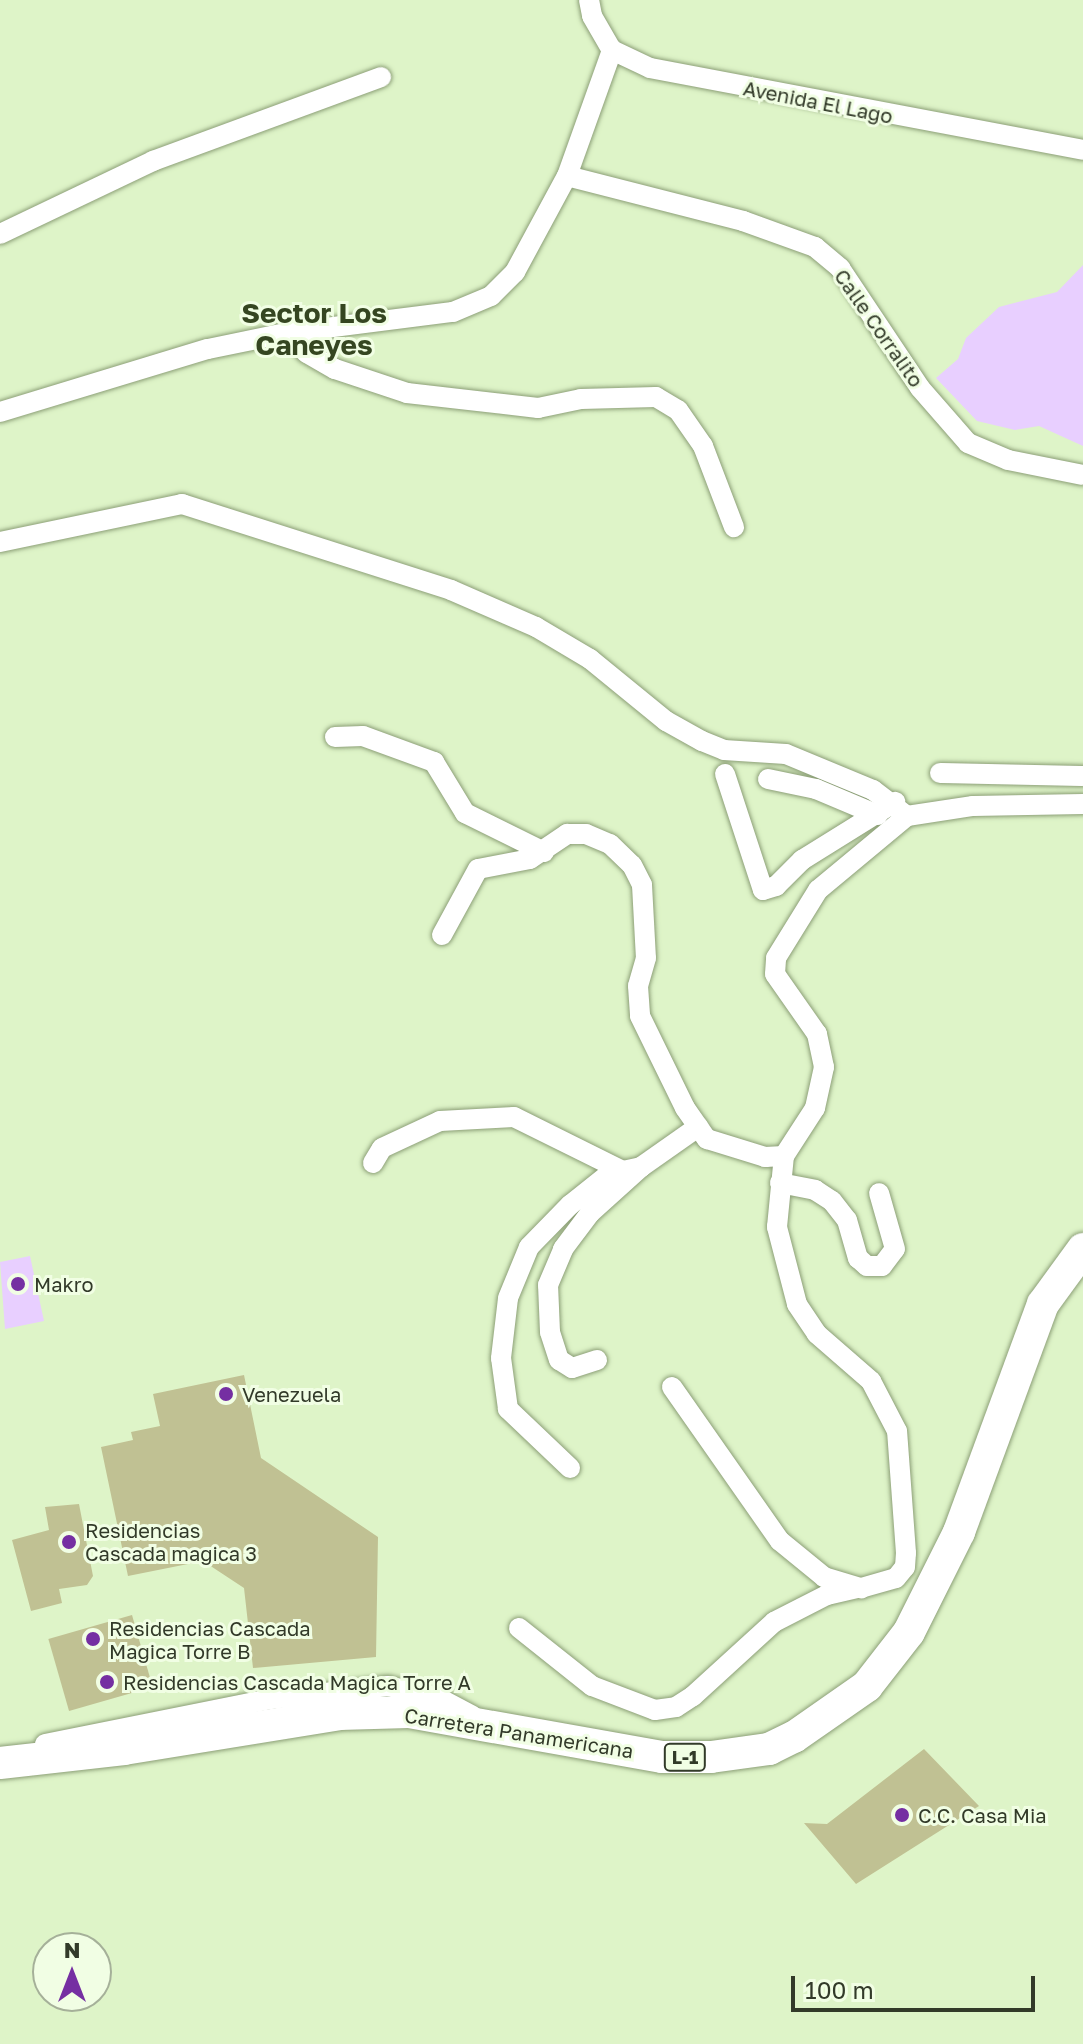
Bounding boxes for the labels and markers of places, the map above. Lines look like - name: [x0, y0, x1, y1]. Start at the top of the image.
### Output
- place label: Makro: [34, 1272, 93, 1296]
- marker: Makro: [9, 1275, 27, 1293]
- place label: Venezuela: [242, 1382, 341, 1406]
- marker: Venezuela: [217, 1385, 235, 1403]
- place label: Residencias Cascada magica 3: [85, 1518, 257, 1565]
- marker: Residencias Cascada magica 3: [60, 1533, 78, 1551]
- place label: Residencias Cascada Magica Torre B: [109, 1616, 311, 1663]
- marker: Residencias Cascada Magica Torre B: [84, 1630, 102, 1648]
- place label: Residencias Cascada Magica Torre A: [123, 1670, 471, 1694]
- marker: Residencias Cascada Magica Torre A: [98, 1673, 116, 1691]
- place label: C.C. Casa Mia: [918, 1803, 1047, 1827]
- marker: C.C. Casa Mia: [893, 1806, 911, 1824]

